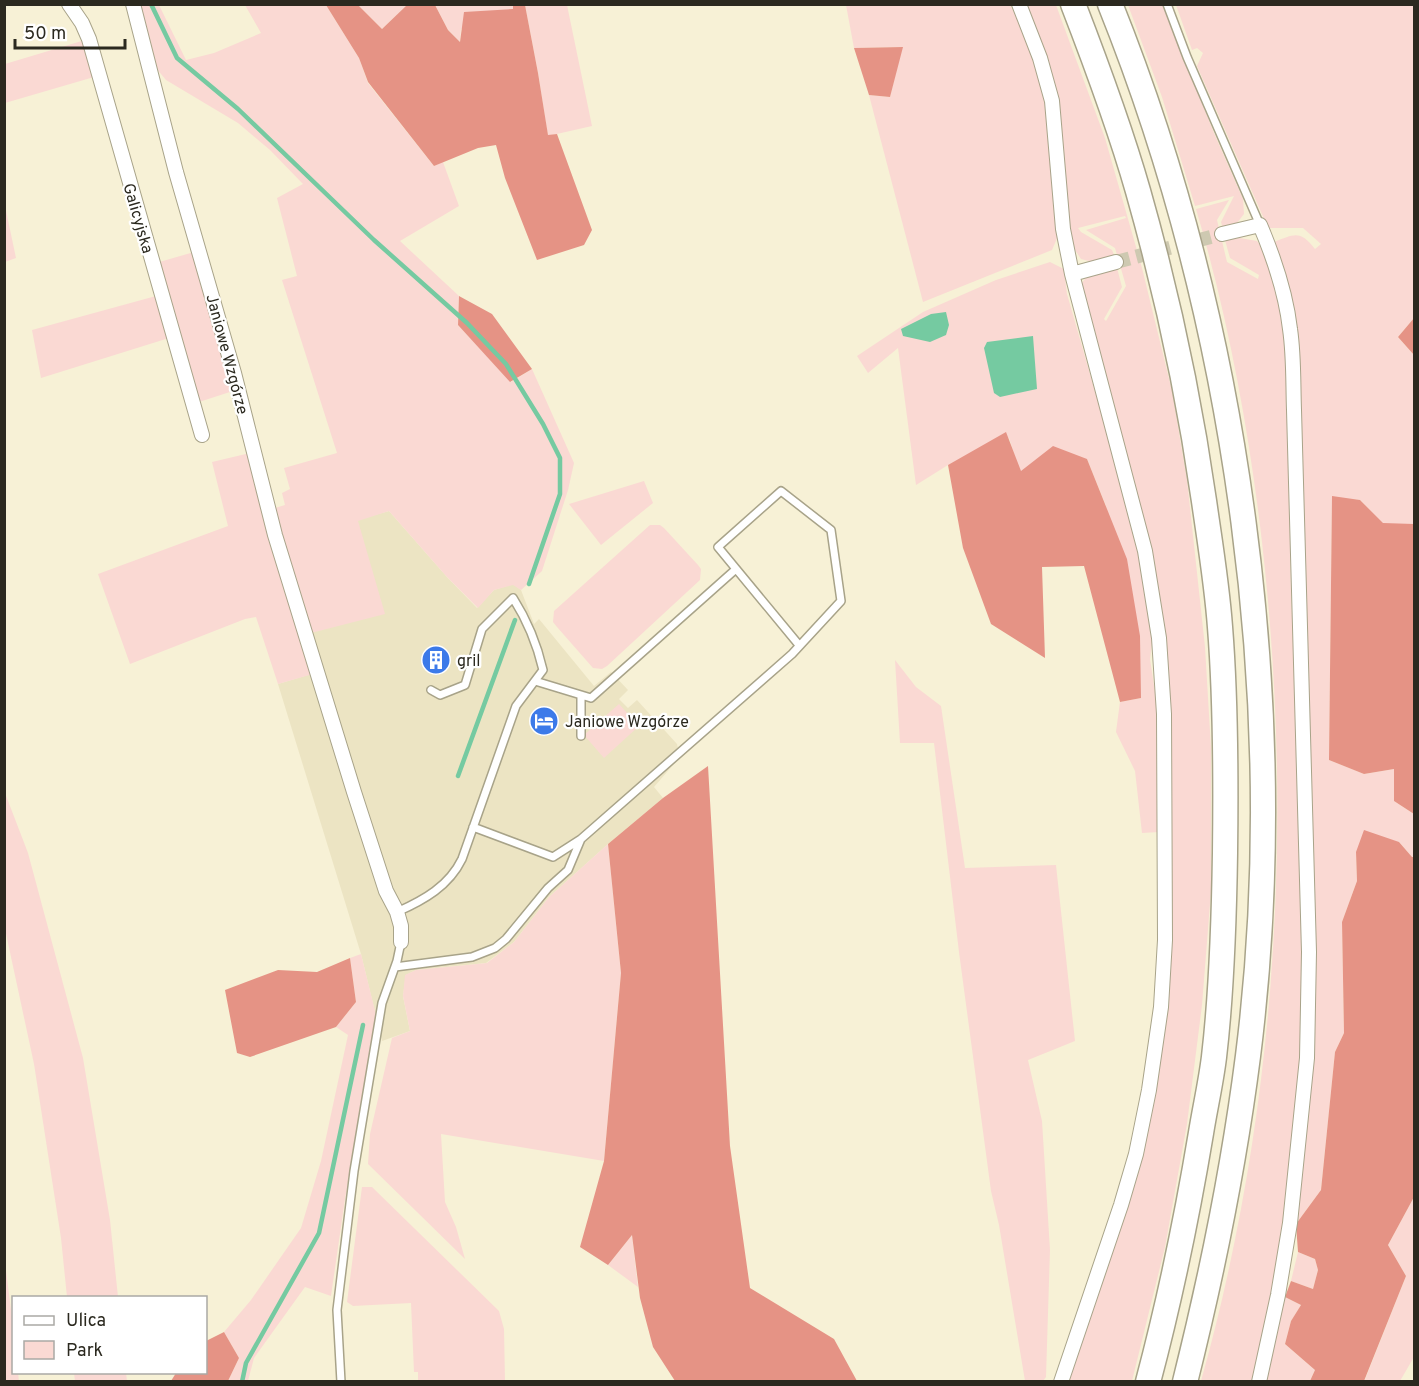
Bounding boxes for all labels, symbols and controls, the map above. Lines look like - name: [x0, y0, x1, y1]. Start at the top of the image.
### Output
- scale bar: [15, 12, 124, 50]
- text: 50 m: [24, 23, 66, 46]
- street label: Galicyjska: [117, 181, 157, 256]
- street label: Janiowe Wzgórze: [200, 292, 252, 417]
- building icon: gril: [420, 644, 452, 676]
- place label: gril: [457, 652, 481, 672]
- hotel icon: Janiowe Wzgórze: [528, 705, 560, 737]
- place label: Janiowe Wzgórze: [565, 713, 689, 733]
- legend: [12, 1296, 207, 1374]
- text: Ulica: [66, 1310, 106, 1333]
- text: Park: [66, 1340, 103, 1363]

